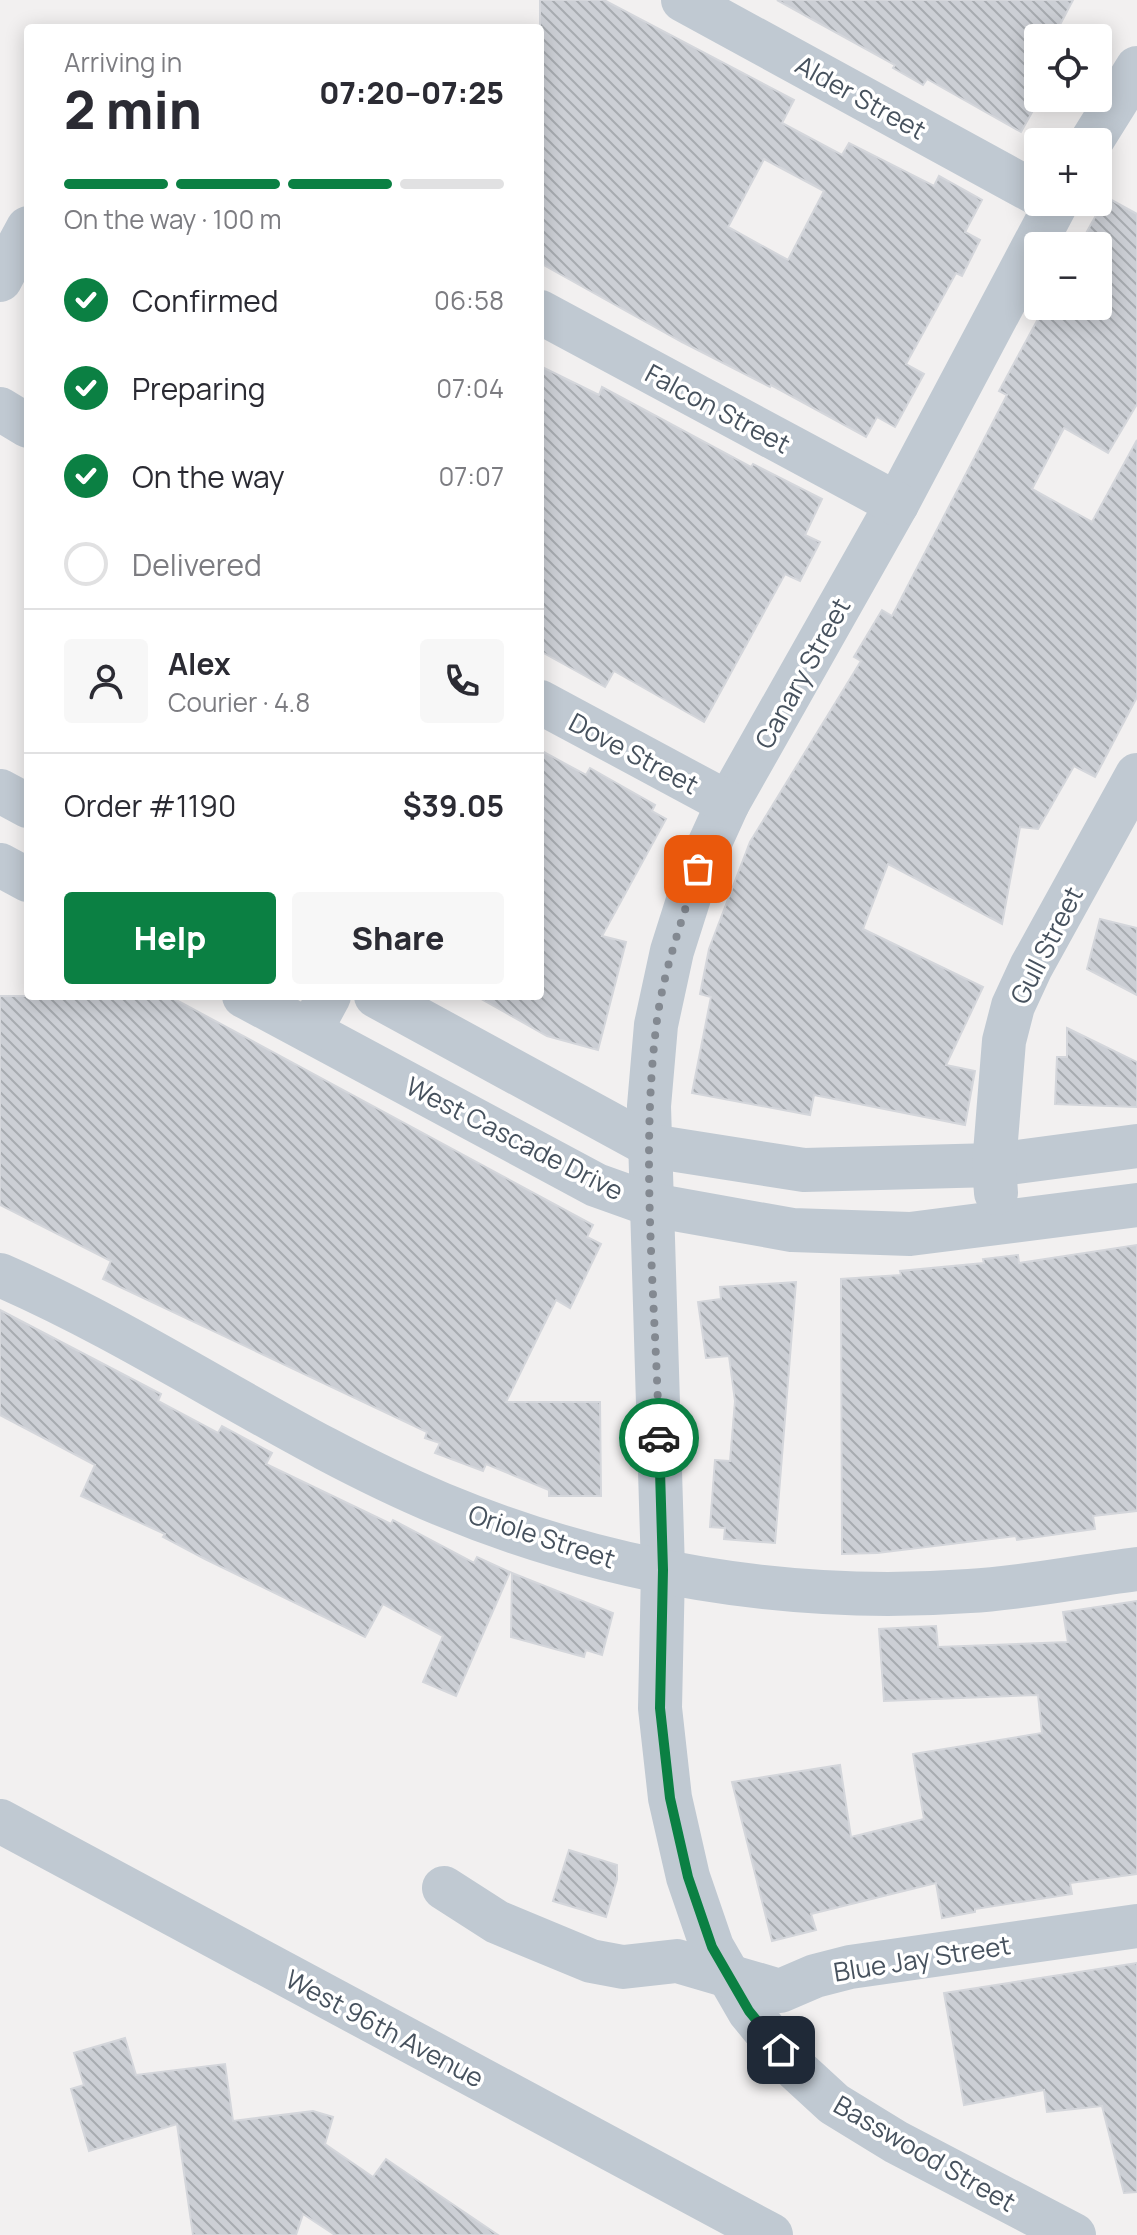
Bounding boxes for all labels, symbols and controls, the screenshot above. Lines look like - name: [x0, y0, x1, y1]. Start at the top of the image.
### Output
- map controls: [1024, 24, 1112, 320]
- button: locate: [1024, 24, 1112, 112]
- text: Arriving in: [64, 44, 182, 80]
- street label: Alder Street: [789, 46, 933, 148]
- text: 07:20–07:25: [319, 72, 504, 113]
- text: 2 min: [64, 74, 202, 145]
- button: +: [1024, 128, 1112, 216]
- text: On the way · 100 m: [64, 201, 282, 237]
- button: −: [1024, 232, 1112, 320]
- icon: check: [64, 278, 108, 322]
- text: Confirmed: [132, 280, 279, 321]
- text: 06:58: [434, 282, 504, 318]
- street label: Falcon Street: [639, 355, 797, 461]
- icon: check: [64, 366, 108, 410]
- text: Preparing: [132, 368, 266, 409]
- text: 07:04: [436, 370, 504, 406]
- icon: check: [64, 454, 108, 498]
- text: On the way: [132, 456, 285, 497]
- text: 07:07: [438, 458, 504, 494]
- text: Delivered: [132, 544, 262, 585]
- street label: Canary Street: [746, 591, 858, 755]
- button: person: [64, 639, 148, 723]
- button: phone: [420, 639, 504, 723]
- text: Alex: [168, 643, 231, 684]
- text: Courier · 4.8: [168, 684, 310, 720]
- street label: Dove Street: [563, 704, 705, 802]
- text: Order #1190: [64, 785, 236, 826]
- text: $39.05: [403, 785, 504, 826]
- pin: [664, 835, 732, 903]
- icon: bag: [676, 847, 720, 891]
- street label: Gull Street: [1001, 880, 1091, 1010]
- button: Help: [64, 892, 276, 984]
- button: Share: [292, 892, 504, 984]
- street label: West Cascade Drive: [400, 1068, 630, 1208]
- courier: [619, 1398, 699, 1478]
- icon: car: [637, 1416, 681, 1460]
- street label: Oriole Street: [464, 1495, 620, 1577]
- street label: Blue Jay Street: [831, 1926, 1013, 1990]
- street label: West 96th Avenue: [280, 1961, 490, 2095]
- pin: [747, 2016, 815, 2084]
- icon: home: [759, 2028, 803, 2072]
- street label: Basswood Street: [828, 2086, 1022, 2220]

